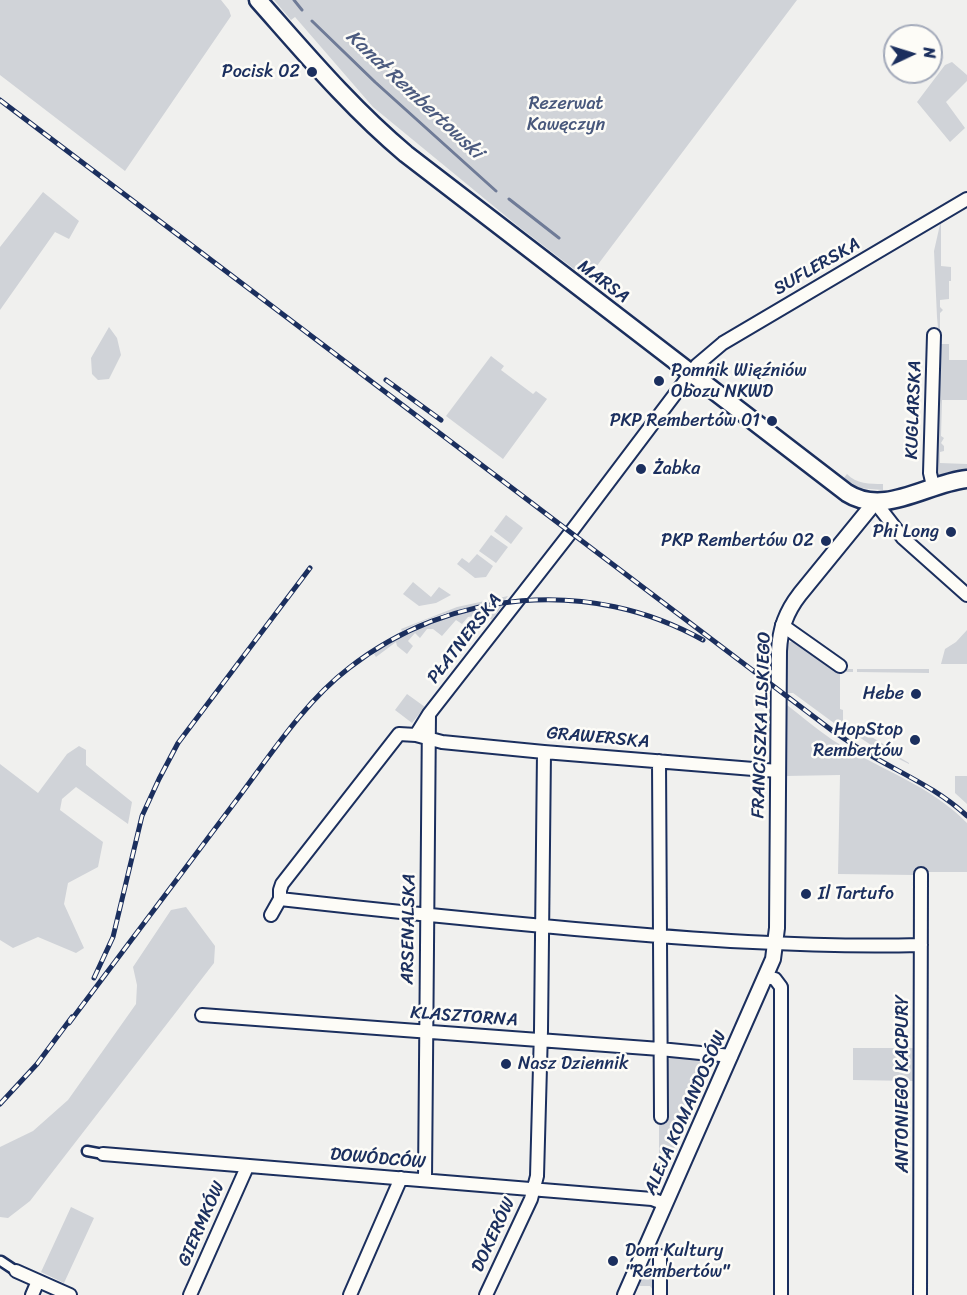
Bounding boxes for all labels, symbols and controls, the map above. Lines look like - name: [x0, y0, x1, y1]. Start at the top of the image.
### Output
- north arrow: [883, 24, 943, 84]
- water label: Kanał Rembertowski: [341, 25, 487, 165]
- text: N: [915, 46, 944, 59]
- place label: Pocisk 02: [222, 61, 300, 83]
- marker: Pocisk 02: [305, 65, 319, 79]
- park label: Rezerwat Kawęczyn: [527, 93, 605, 136]
- street label: SUFLERSKA: [770, 234, 864, 300]
- street label: MARSA: [573, 256, 633, 308]
- place label: Pomnik Więźniów Obozu NKWD: [671, 360, 807, 403]
- street label: KUGLARSKA: [901, 360, 927, 460]
- marker: Pomnik Więźniów Obozu NKWD: [652, 374, 666, 388]
- place label: PKP Rembertów 01: [610, 410, 760, 432]
- marker: PKP Rembertów 01: [765, 414, 779, 428]
- place label: Żabka: [653, 458, 700, 480]
- marker: Żabka: [634, 462, 648, 476]
- place label: Phi Long: [873, 521, 939, 543]
- marker: Phi Long: [944, 525, 958, 539]
- place label: PKP Rembertów 02: [661, 530, 814, 552]
- marker: PKP Rembertów 02: [819, 534, 833, 548]
- street label: PŁATNERSKA: [423, 590, 507, 688]
- street label: FRANCISZKA ILSKIEGO: [748, 631, 776, 819]
- place label: Hebe: [863, 683, 904, 705]
- marker: Hebe: [909, 687, 923, 701]
- place label: HopStop Rembertów: [813, 719, 903, 762]
- street label: GRAWERSKA: [546, 723, 650, 753]
- marker: HopStop Rembertów: [908, 733, 922, 747]
- street label: ARSENALSKA: [397, 873, 421, 985]
- place label: Il Tartufo: [818, 883, 894, 905]
- marker: Il Tartufo: [799, 887, 813, 901]
- street label: ANTONIEGO KACPURY: [892, 995, 914, 1173]
- street label: KLASZTORNA: [410, 1002, 518, 1032]
- street label: ALEJA KOMANDOSÓW: [640, 1028, 732, 1198]
- place label: Nasz Dziennik: [518, 1053, 629, 1075]
- marker: Nasz Dziennik: [499, 1057, 513, 1071]
- street label: DOWÓDCÓW: [329, 1144, 427, 1174]
- street label: GIERMKÓW: [174, 1178, 230, 1270]
- street label: DOKERÓW: [467, 1194, 521, 1276]
- place label: Dom Kultury "Rembertów": [625, 1240, 730, 1282]
- marker: Dom Kultury "Rembertów": [606, 1254, 620, 1268]

